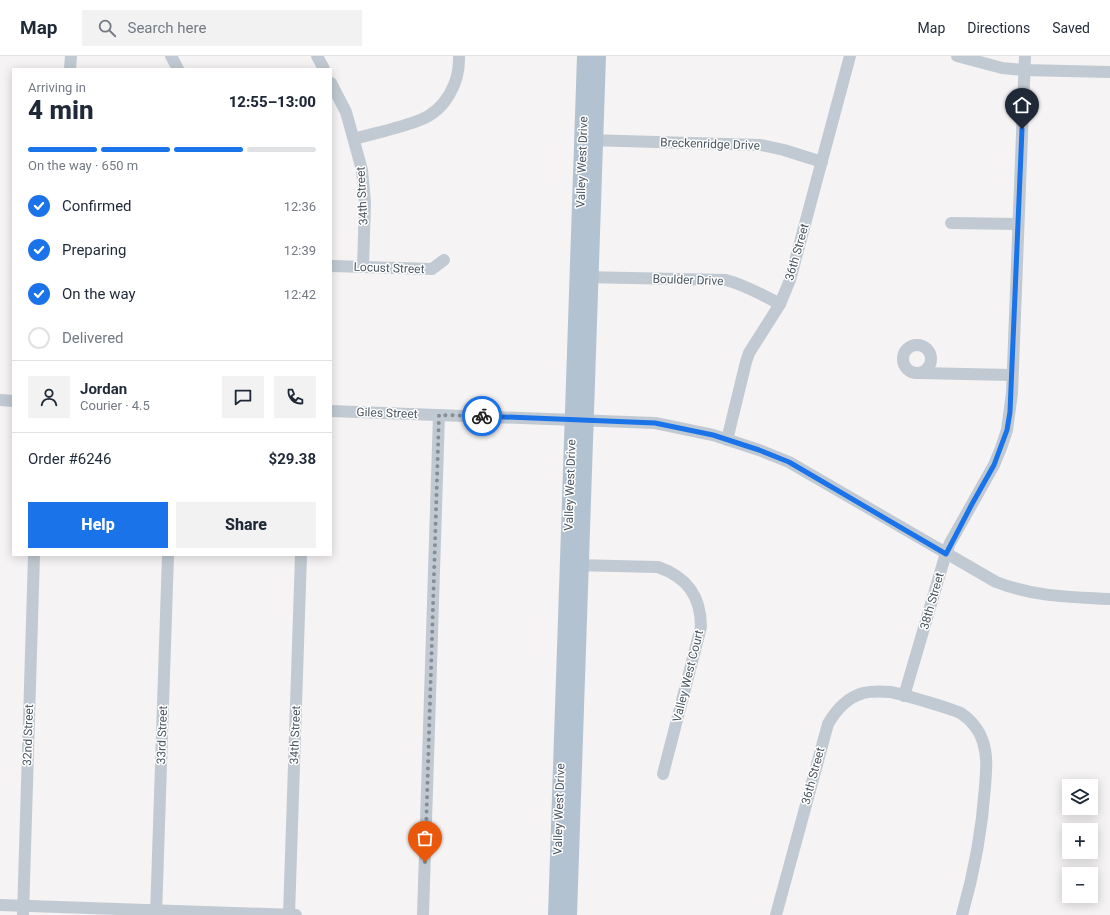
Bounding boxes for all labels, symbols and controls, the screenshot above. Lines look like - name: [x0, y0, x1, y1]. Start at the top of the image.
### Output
- search box: [82, 10, 362, 46]
- text: Map: [20, 16, 58, 39]
- icon: search: [96, 17, 118, 39]
- text: Search here: [128, 19, 206, 37]
- text: Map: [918, 20, 945, 36]
- text: Directions: [967, 20, 1030, 36]
- text: Saved: [1052, 20, 1090, 36]
- text: Arriving in: [28, 80, 86, 95]
- pin: [1005, 88, 1039, 129]
- text: 12:55–13:00: [229, 93, 316, 111]
- icon: home: [1011, 94, 1033, 116]
- text: 4 min: [28, 95, 94, 125]
- street label: Valley West Drive: [573, 116, 591, 208]
- street label: Breckenridge Drive: [660, 135, 760, 153]
- text: On the way · 650 m: [28, 158, 138, 173]
- street label: 34th Street: [353, 166, 371, 226]
- icon: check: [28, 195, 50, 217]
- text: Confirmed: [62, 197, 132, 215]
- text: 12:36: [284, 199, 316, 214]
- street label: 36th Street: [782, 222, 812, 282]
- icon: check: [28, 239, 50, 261]
- text: Preparing: [62, 241, 126, 259]
- text: 12:39: [284, 243, 316, 258]
- street label: Locust Street: [353, 260, 425, 276]
- street label: Boulder Drive: [652, 272, 724, 288]
- icon: check: [28, 283, 50, 305]
- text: On the way: [62, 285, 136, 303]
- text: 12:42: [284, 287, 316, 302]
- text: Delivered: [62, 329, 124, 347]
- button: person: [28, 376, 70, 418]
- button: chat: [222, 376, 264, 418]
- button: phone: [274, 376, 316, 418]
- text: Jordan: [80, 380, 127, 398]
- courier: [462, 396, 502, 436]
- text: Courier · 4.5: [80, 398, 150, 413]
- street label: Giles Street: [356, 405, 418, 421]
- icon: bike: [471, 405, 493, 427]
- street label: Valley West Drive: [561, 439, 579, 531]
- text: Order #6246: [28, 450, 111, 468]
- text: $29.38: [269, 450, 316, 468]
- button: Help: [28, 502, 168, 548]
- button: Share: [176, 502, 316, 548]
- street label: 38th Street: [917, 571, 947, 631]
- street label: Valley West Court: [670, 629, 706, 723]
- street label: 32nd Street: [20, 704, 36, 766]
- street label: 33rd Street: [154, 705, 170, 765]
- street label: 34th Street: [287, 705, 303, 765]
- street label: 36th Street: [799, 746, 827, 806]
- street label: Valley West Drive: [550, 763, 568, 855]
- map controls: [1062, 779, 1098, 903]
- button: layers: [1062, 779, 1098, 815]
- pin: [408, 821, 442, 862]
- button: +: [1062, 823, 1098, 859]
- icon: bag: [414, 827, 436, 849]
- button: −: [1062, 867, 1098, 903]

